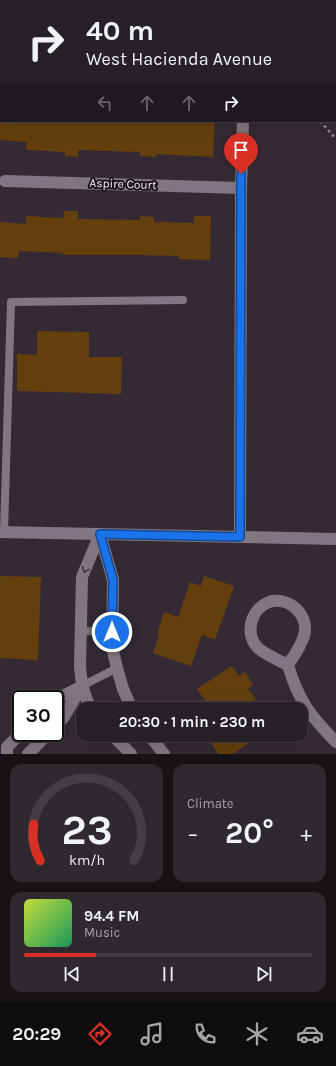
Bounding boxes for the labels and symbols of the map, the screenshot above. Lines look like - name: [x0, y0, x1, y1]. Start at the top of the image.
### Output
- pin: [224, 133, 258, 174]
- street label: Aspire Court: [89, 176, 157, 192]
- one-way arrow: [82, 566, 90, 573]
- position arrow: [91, 611, 133, 653]
- speed limit sign: 30: [12, 690, 64, 742]

